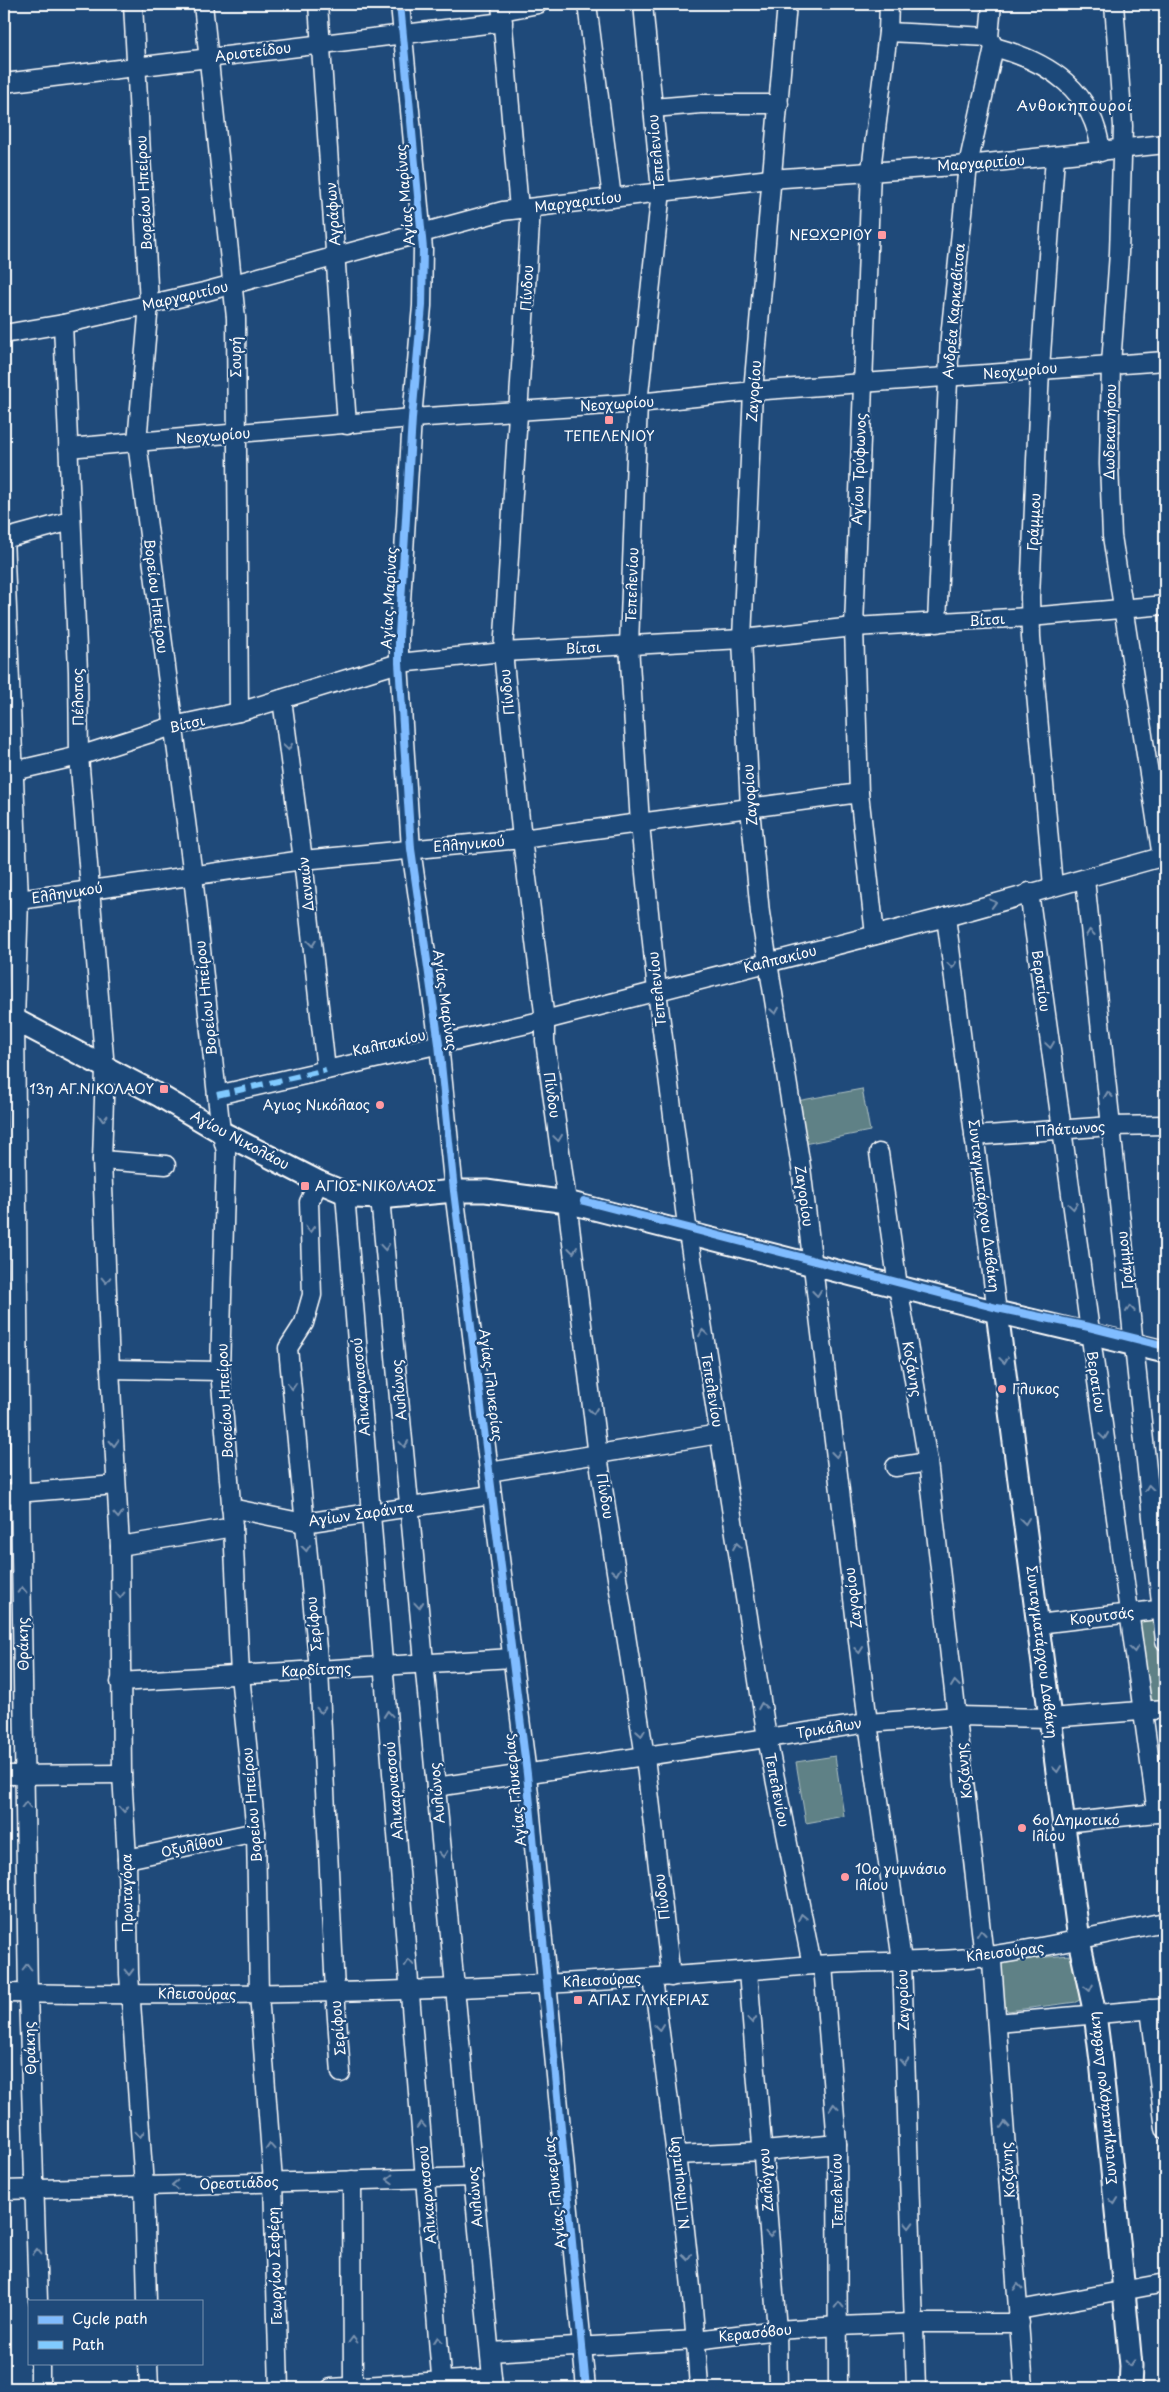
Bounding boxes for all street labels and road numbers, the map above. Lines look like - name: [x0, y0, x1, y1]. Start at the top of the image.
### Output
- street label: Αριστείδου: [214, 36, 292, 67]
- street label: Τεπελενίου: [642, 114, 669, 191]
- street label: Βορείου Ηπείρου: [130, 135, 157, 251]
- street label: Αγίας Μαρίνας: [390, 143, 419, 247]
- street label: Μαργαριτίου: [936, 149, 1026, 176]
- street label: Αγράφων: [320, 181, 345, 247]
- street label: Μαργαριτίου: [533, 186, 623, 217]
- street label: Ανδρέα Καρκαβίτσα: [937, 242, 970, 380]
- street label: Πίνδου: [515, 264, 538, 312]
- street label: Μαργαριτίου: [140, 275, 230, 316]
- street label: Σουρή: [225, 337, 246, 377]
- street label: Νεοχωρίου: [982, 357, 1058, 384]
- street label: Ζαγορίου: [741, 359, 766, 422]
- street label: Δωδεκανήσου: [1098, 384, 1121, 480]
- street label: Νεοχωρίου: [579, 390, 655, 417]
- street label: Αγίου Τρύφωνος: [846, 412, 871, 525]
- street label: Νεοχωρίου: [175, 422, 251, 449]
- street label: Γράμμου: [1021, 492, 1046, 552]
- street label: Βορείου Ηπείρου: [139, 537, 174, 655]
- street label: Αγίας Μαρίνας: [375, 547, 402, 649]
- street label: Τεπελενίου: [620, 547, 643, 623]
- street label: Βίτσι: [968, 608, 1006, 631]
- street label: Βίτσι: [564, 636, 601, 659]
- street label: Πέλοπος: [66, 668, 89, 726]
- street label: Πίνδου: [494, 668, 519, 716]
- street label: Βίτσι: [167, 709, 207, 738]
- street label: Ζαγορίου: [737, 764, 762, 827]
- street label: Ελληνικού: [432, 830, 506, 857]
- street label: Δαναών: [292, 856, 319, 912]
- street label: Ελληνικού: [30, 877, 104, 909]
- street label: Βορείου Ηπείρου: [189, 939, 222, 1057]
- street label: Καλπακίου: [741, 939, 819, 978]
- street label: Αγίας Μαρίνας: [428, 948, 463, 1052]
- street label: Βερατίου: [1027, 949, 1056, 1013]
- street label: Τεπελενίου: [642, 950, 671, 1028]
- street label: Καλπακίου: [350, 1024, 428, 1061]
- street label: Πίνδου: [539, 1071, 566, 1119]
- street label: Αγίου Νικολάου: [187, 1105, 293, 1174]
- street label: Πλάτωνος: [1034, 1116, 1106, 1141]
- street label: Συνταγματάρχου Δαβάκη: [963, 1118, 1006, 1293]
- street label: Ζαγορίου: [790, 1164, 819, 1228]
- street label: Γράμμου: [1111, 1230, 1138, 1290]
- street label: Αγίας Γλυκερίας: [474, 1327, 509, 1443]
- street label: Αλικαρνασσού: [346, 1337, 375, 1437]
- street label: Κοζάνης: [897, 1339, 928, 1399]
- street label: Βορείου Ηπείρου: [211, 1343, 238, 1459]
- street label: Βερατίου: [1082, 1350, 1111, 1414]
- street label: Τεπελενίου: [696, 1351, 729, 1429]
- street label: Αυλώνος: [385, 1359, 412, 1421]
- street label: Πίνδου: [592, 1471, 619, 1520]
- street label: Αγίων Σαράντα: [307, 1496, 415, 1531]
- street label: Συνταγματάρχου Δαβάκη: [1021, 1564, 1064, 1739]
- street label: Ζαγορίου: [838, 1566, 867, 1630]
- street label: Σερίφου: [300, 1596, 327, 1653]
- street label: Κορυτσάς: [1069, 1601, 1135, 1630]
- street label: Θράκης: [12, 1617, 33, 1671]
- street label: Καρδίτσης: [280, 1657, 352, 1682]
- street label: Τρικάλων: [794, 1712, 863, 1743]
- street label: Αγίας Γλυκερίας: [498, 1733, 531, 1848]
- street label: Αλικαρνασσού: [379, 1741, 408, 1841]
- street label: Κοζάνης: [950, 1742, 977, 1800]
- street label: Βορείου Ηπείρου: [236, 1747, 267, 1864]
- street label: Τεπελενίου: [760, 1751, 795, 1829]
- street label: Αυλώνος: [423, 1762, 450, 1824]
- street label: Οξυλίθου: [159, 1829, 225, 1862]
- street label: Πρωταγόρα: [115, 1853, 138, 1933]
- street label: Πίνδου: [648, 1873, 675, 1921]
- street label: Κλεισούρας: [965, 1936, 1045, 1967]
- street label: Κλεισούρας: [562, 1967, 642, 1992]
- street label: Ζαγορίου: [891, 1969, 914, 2031]
- street label: Κλεισούρας: [158, 1982, 236, 2005]
- street label: Σερίφου: [325, 2000, 350, 2056]
- street label: Συνταγματάρχου Δαβάκη: [1083, 2011, 1122, 2186]
- street label: Θράκης: [18, 2021, 41, 2075]
- street label: N. Πλουμπίδη: [662, 2135, 695, 2231]
- street label: Αγίας Γλυκερίας: [538, 2136, 571, 2251]
- street label: Κοζάνης: [995, 2141, 1020, 2199]
- street label: Αλικαρνασσού: [412, 2145, 441, 2245]
- street label: Ζαλόγγου: [753, 2147, 778, 2213]
- street label: Τεπελενίου: [825, 2153, 848, 2229]
- street label: Αυλώνος: [461, 2166, 488, 2228]
- street label: Ορεστιάδος: [199, 2171, 279, 2194]
- street label: Γεωργίου Σεφέρη: [262, 2207, 287, 2325]
- street label: Κερασόβου: [717, 2318, 793, 2347]

